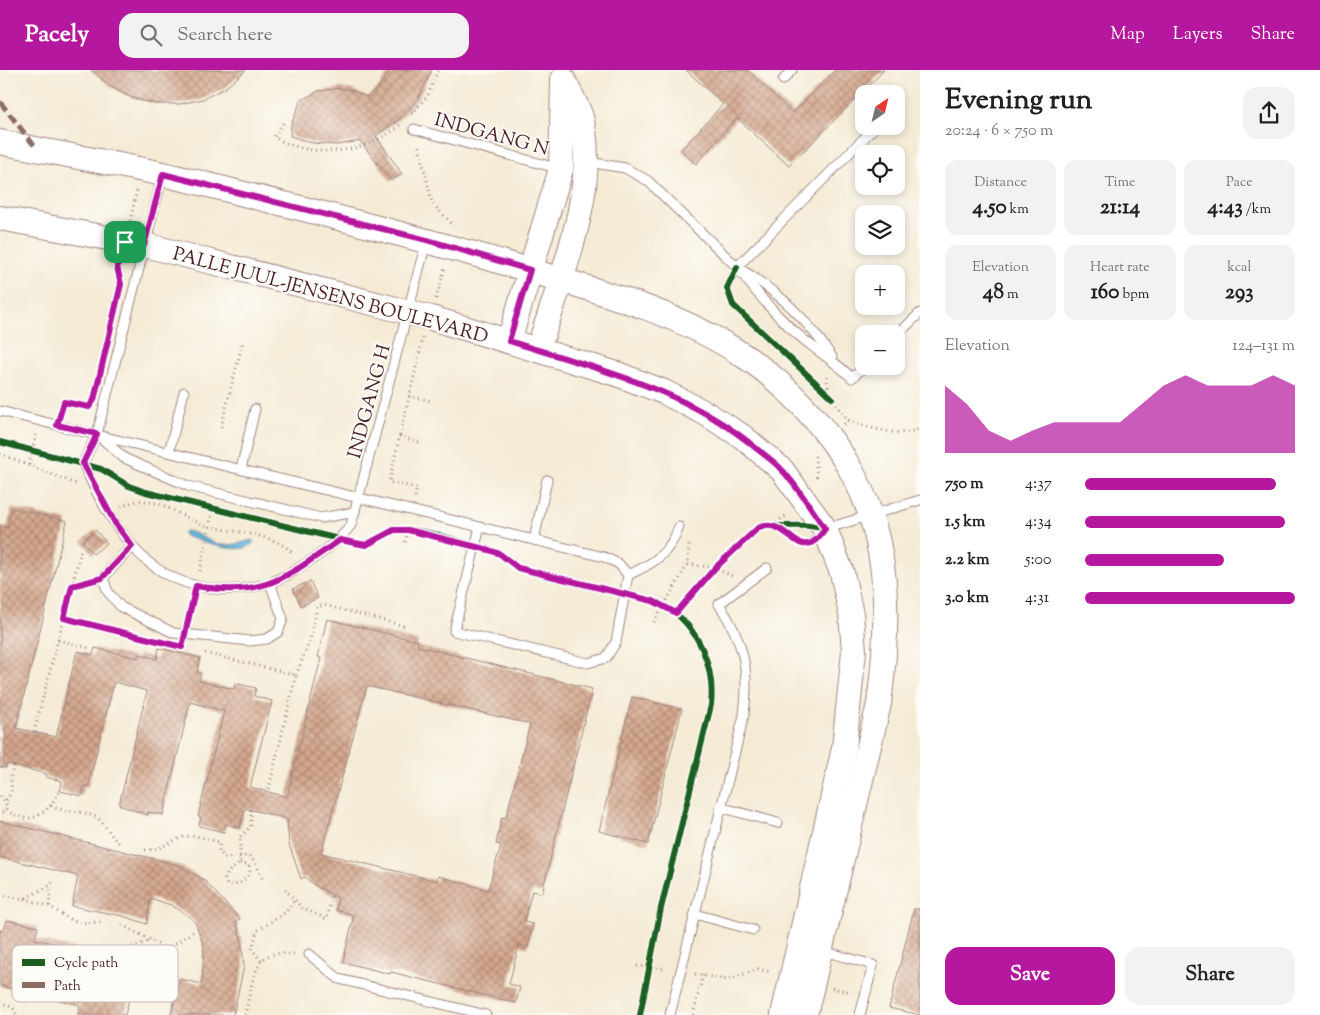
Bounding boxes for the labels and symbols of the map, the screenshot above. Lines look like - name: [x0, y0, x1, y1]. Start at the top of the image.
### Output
- north arrow: [855, 85, 905, 135]
- street label: INDGANG N: [431, 107, 552, 164]
- pin: [104, 221, 146, 263]
- street label: PALLE JUUL-JENSENS BOULEVARD: [170, 241, 491, 352]
- street label: INDGANG H: [342, 342, 399, 462]
- legend: [12, 945, 178, 1002]
- text: Cycle path: [54, 954, 118, 974]
- text: Path: [54, 977, 81, 997]

